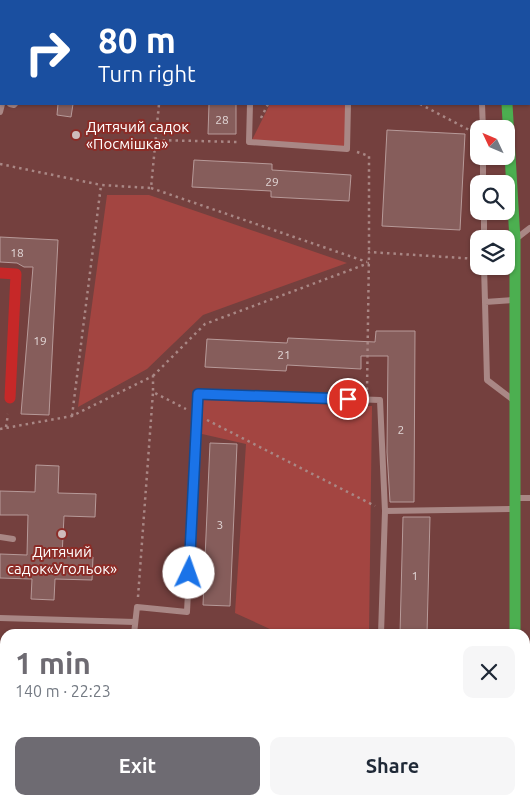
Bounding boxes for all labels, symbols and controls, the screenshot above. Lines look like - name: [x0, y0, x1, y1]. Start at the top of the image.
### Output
- icon: right: [15, 20, 80, 85]
- text: 80 m: [98, 20, 176, 60]
- text: Turn right: [98, 61, 196, 86]
- house number: 28: [215, 113, 229, 126]
- place label: Дитячий садок «Посмішка»: [86, 118, 189, 152]
- north arrow: [470, 120, 515, 165]
- map controls: [470, 120, 515, 275]
- marker: Дитячий садок «Посмішка»: [70, 129, 82, 141]
- house number: 29: [265, 175, 279, 188]
- button: search: [470, 175, 515, 220]
- button: layers: [470, 230, 515, 275]
- house number: 18: [10, 246, 24, 259]
- house number: 19: [33, 334, 47, 347]
- house number: 21: [277, 348, 291, 361]
- pin: [327, 378, 369, 420]
- icon: arrive: [334, 385, 362, 413]
- house number: 2: [398, 423, 404, 436]
- house number: 3: [217, 518, 223, 531]
- marker: Дитячий садок«Угольок»: [56, 528, 68, 540]
- place label: Дитячий садок«Угольок»: [7, 543, 117, 577]
- position arrow: [162, 546, 214, 598]
- house number: 1: [412, 569, 418, 582]
- text: 1 min: [15, 646, 91, 680]
- button: close: [463, 646, 515, 698]
- text: 140 m · 22:23: [15, 682, 111, 700]
- button: Exit: [15, 737, 260, 795]
- button: Share: [270, 737, 515, 795]

